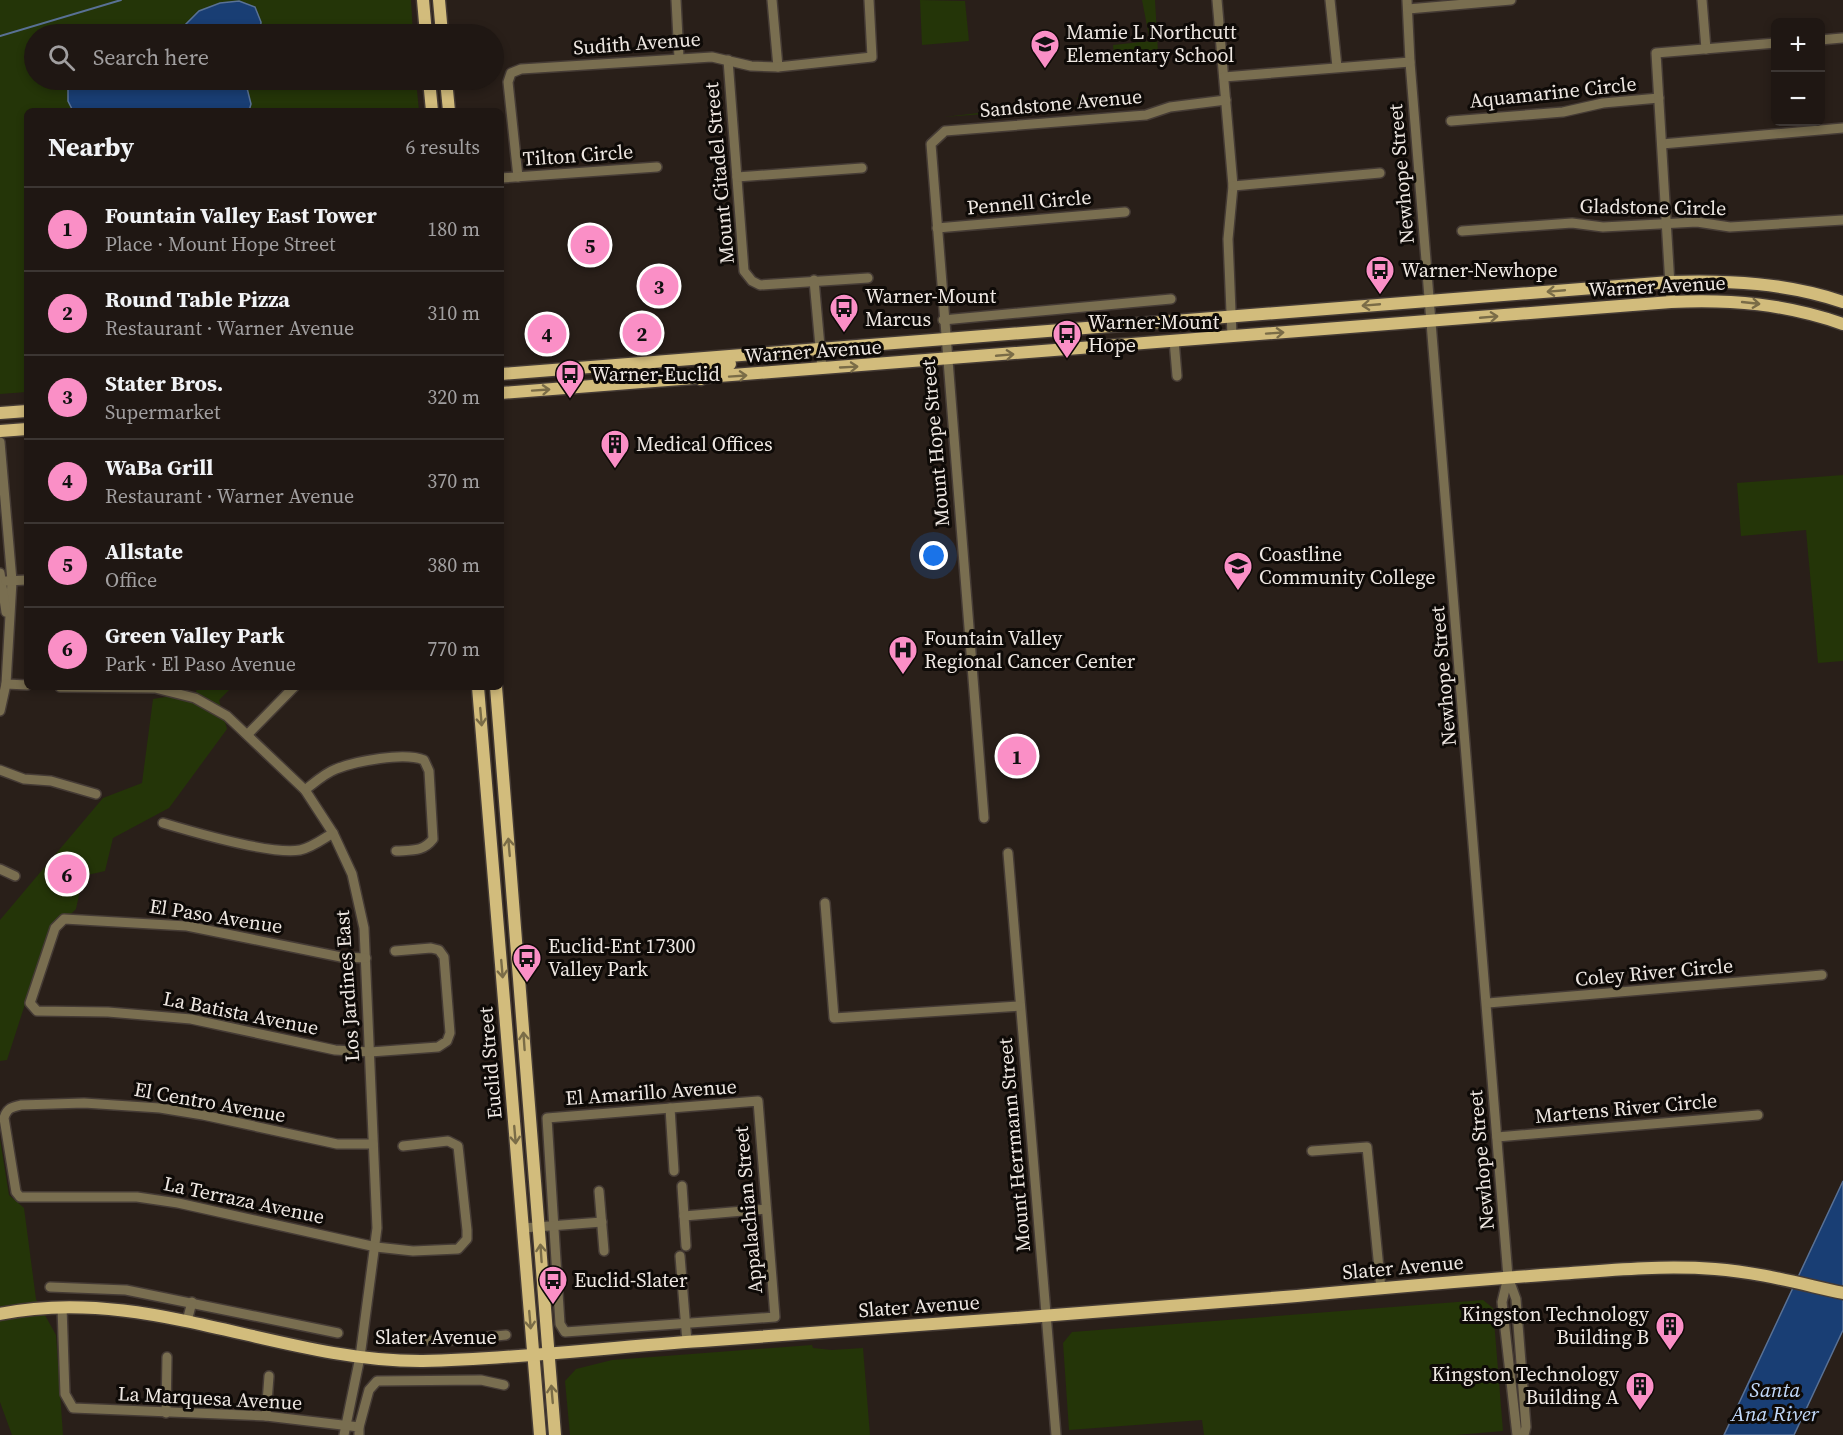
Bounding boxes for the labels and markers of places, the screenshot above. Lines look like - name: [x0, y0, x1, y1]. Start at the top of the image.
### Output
- place label: Mamie L Northcutt Elementary School: [1066, 18, 1237, 69]
- school or university icon: Mamie L Northcutt Elementary School: [1029, 28, 1061, 70]
- pin: 5: [570, 222, 610, 268]
- bus stop icon: Warner-Newhope: [1364, 254, 1396, 296]
- place label: Warner-Newhope: [1401, 256, 1558, 284]
- pin: 3: [640, 264, 678, 308]
- place label: Warner-Mount Marcus: [865, 282, 997, 333]
- bus stop icon: Warner-Mount Marcus: [828, 292, 860, 334]
- place label: Warner-Mount Hope: [1088, 308, 1220, 359]
- pin: 2: [622, 310, 662, 356]
- pin: 4: [528, 312, 566, 356]
- bus stop icon: Warner-Mount Hope: [1051, 318, 1083, 360]
- bus stop icon: Warner-Euclid: [554, 358, 586, 400]
- place label: Warner-Euclid: [591, 360, 721, 388]
- building icon: Medical Offices: [599, 428, 631, 470]
- place label: Medical Offices: [636, 430, 773, 458]
- place label: Coastline Community College: [1259, 540, 1436, 591]
- school or university icon: Coastline Community College: [1222, 550, 1254, 592]
- place label: Fountain Valley Regional Cancer Center: [924, 624, 1136, 675]
- hospital icon: Fountain Valley Regional Cancer Center: [887, 634, 919, 676]
- pin: 1: [998, 734, 1036, 778]
- pin: 6: [48, 852, 86, 896]
- place label: Euclid-Ent 17300 Valley Park: [548, 932, 696, 983]
- bus stop icon: Euclid-Ent 17300 Valley Park: [511, 942, 543, 984]
- bus stop icon: Euclid-Slater: [537, 1264, 569, 1306]
- place label: Euclid-Slater: [574, 1266, 688, 1294]
- place label: Kingston Technology Building B: [1462, 1300, 1650, 1351]
- building icon: Kingston Technology Building B: [1654, 1310, 1686, 1352]
- place label: Kingston Technology Building A: [1432, 1360, 1620, 1411]
- building icon: Kingston Technology Building A: [1624, 1370, 1656, 1412]

